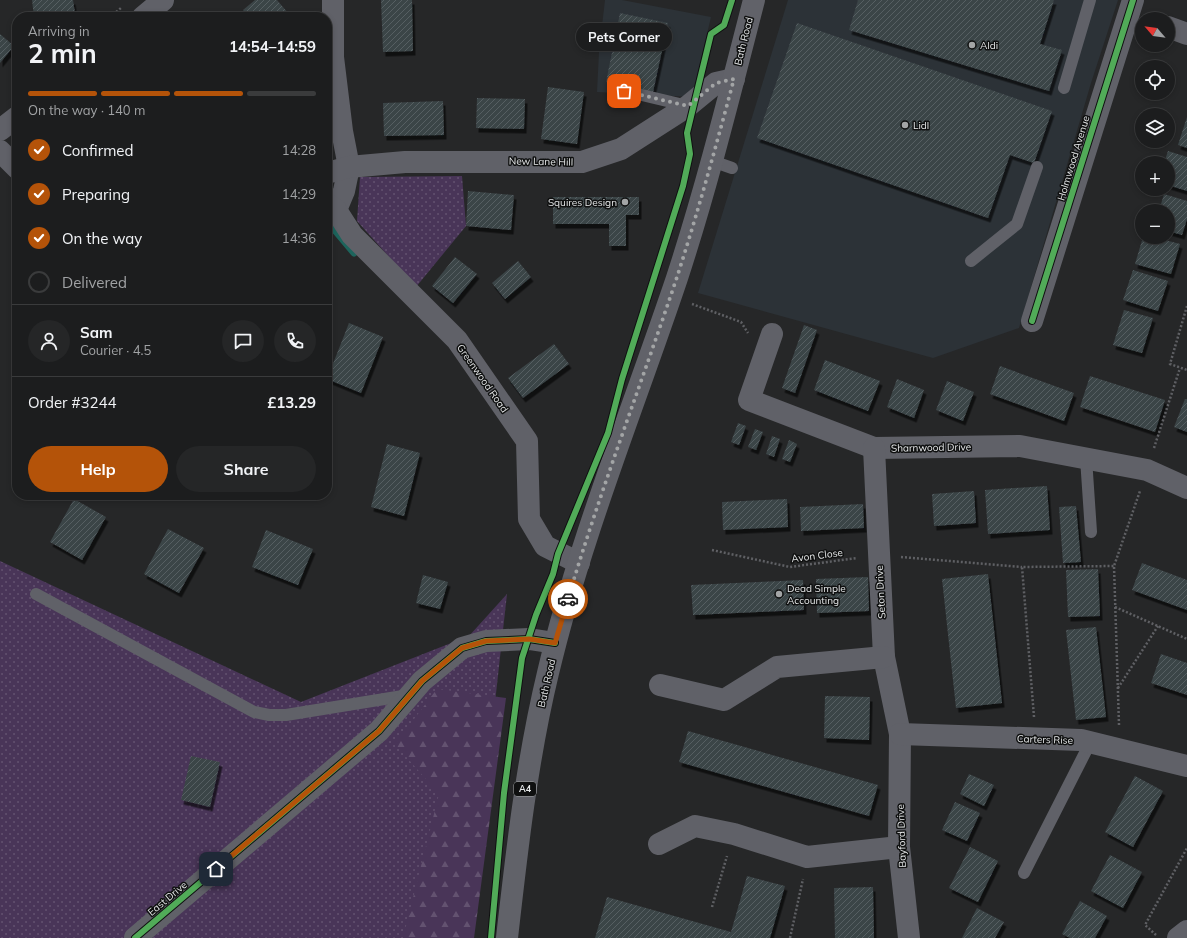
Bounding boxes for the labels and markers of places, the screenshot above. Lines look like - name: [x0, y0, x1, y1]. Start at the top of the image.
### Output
- callout: Pets Corner: [576, 23, 672, 51]
- place label: Aldi: [980, 39, 998, 52]
- marker: Aldi: [967, 40, 977, 50]
- pin: [607, 74, 641, 108]
- place label: Lidl: [913, 119, 929, 132]
- marker: Lidl: [900, 120, 910, 130]
- place label: Squires Design: [548, 196, 617, 209]
- marker: Squires Design: [620, 197, 630, 207]
- place label: Dead Simple Accounting: [787, 582, 846, 607]
- marker: Dead Simple Accounting: [774, 589, 784, 599]
- pin: [199, 852, 233, 886]

